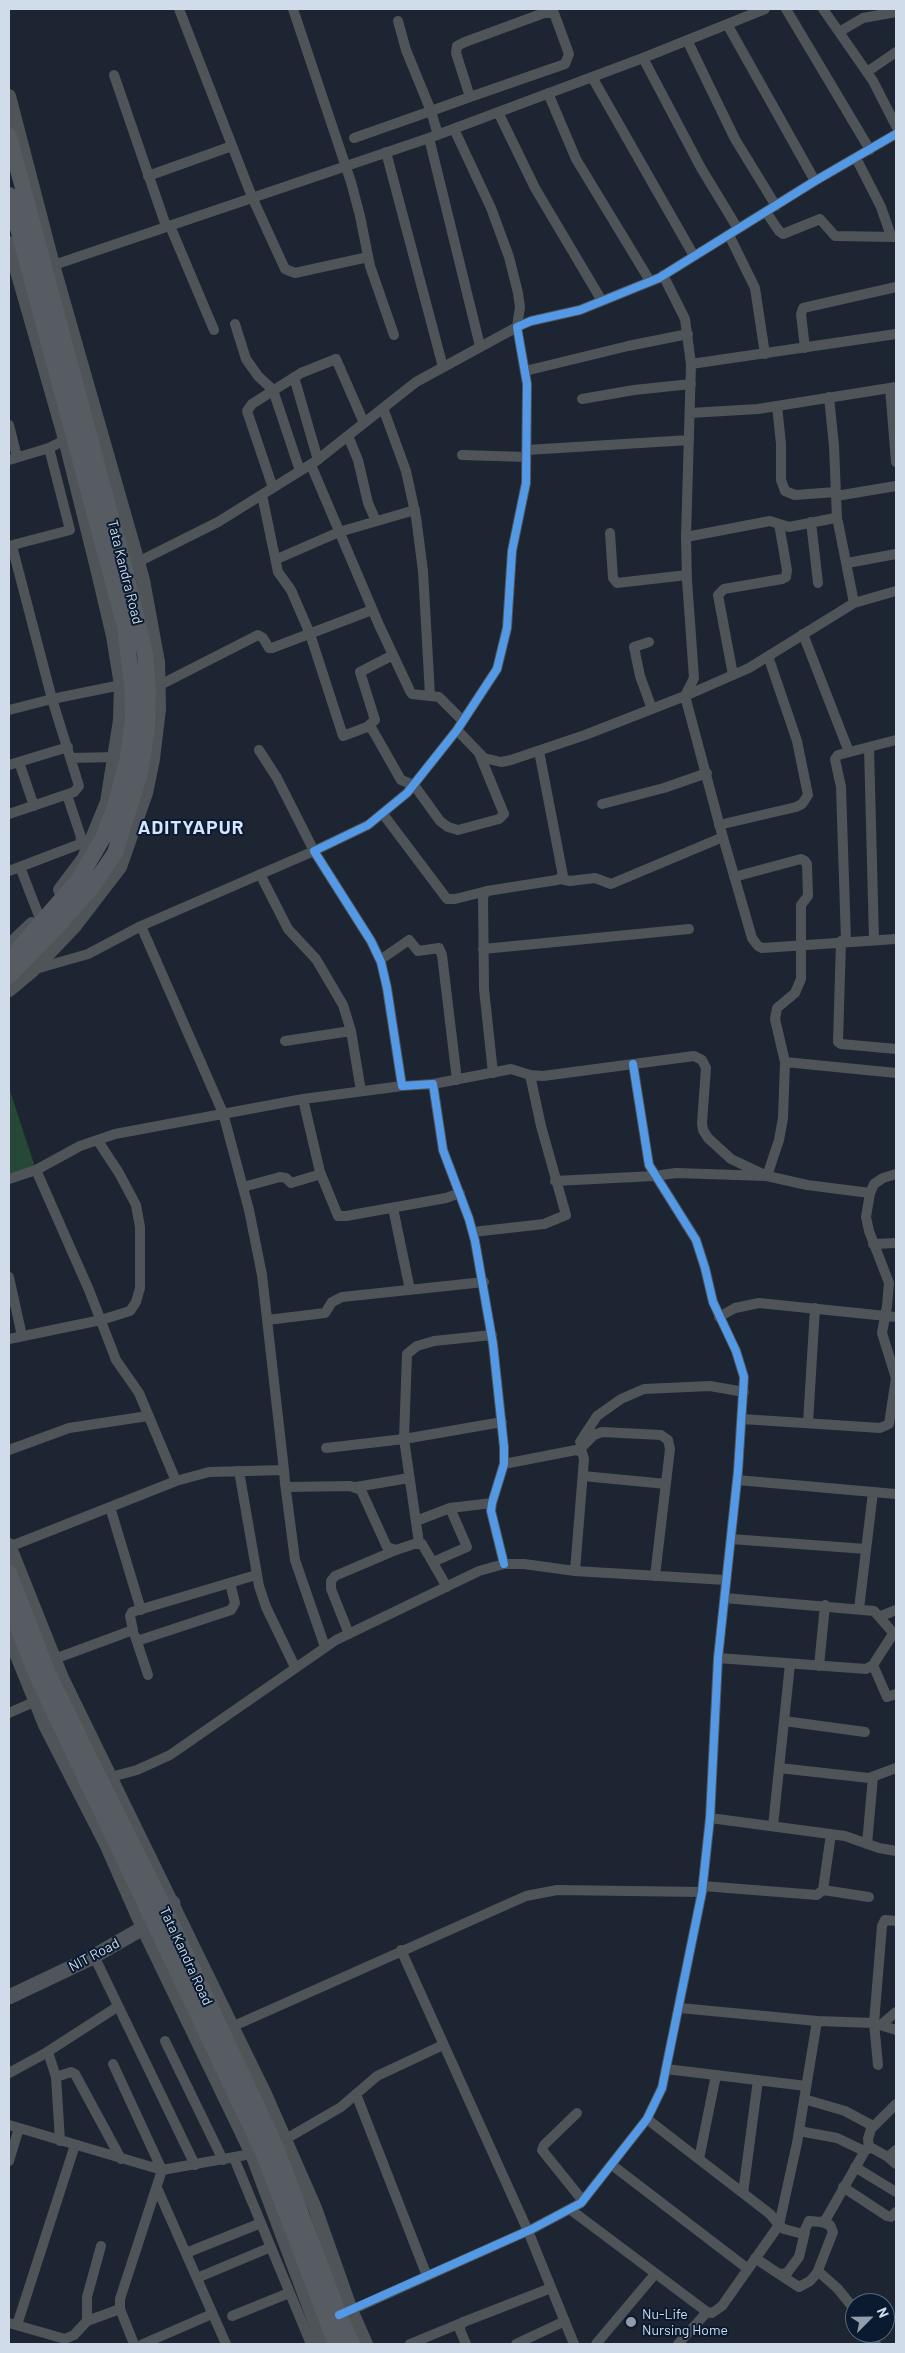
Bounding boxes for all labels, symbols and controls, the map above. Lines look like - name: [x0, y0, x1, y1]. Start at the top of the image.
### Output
- street label: Tata Kandra Road: [104, 518, 146, 626]
- district label: ADITYAPUR: [137, 817, 245, 839]
- street label: Tata Kandra Road: [156, 1904, 216, 2008]
- street label: NIT Road: [66, 1935, 122, 1975]
- north arrow: [845, 2293, 895, 2343]
- text: N: [874, 2305, 893, 2320]
- place label: Nu-Life Nursing Home: [642, 2306, 728, 2338]
- marker: Nu-Life Nursing Home: [624, 2315, 638, 2329]

